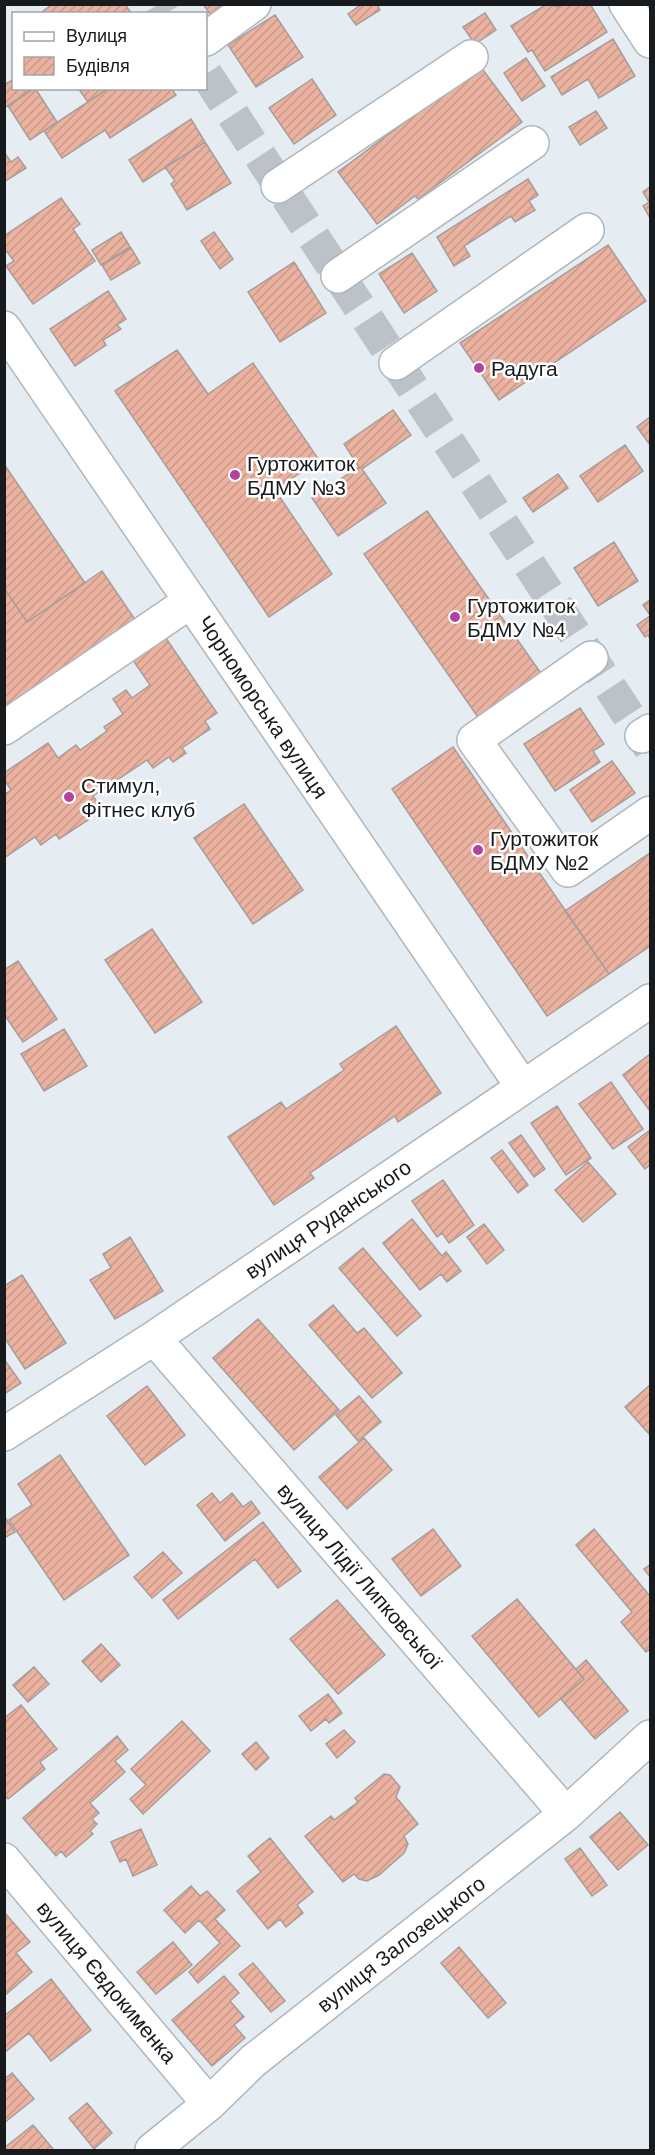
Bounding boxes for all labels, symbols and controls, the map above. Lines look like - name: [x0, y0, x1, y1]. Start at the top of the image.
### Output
- legend: [12, 12, 207, 90]
- text: Вулиця: [66, 26, 127, 46]
- text: Будівля: [66, 56, 130, 76]
- place label: Радуга: [491, 357, 558, 380]
- marker: Радуга: [472, 361, 486, 375]
- place label: Гуртожиток БДМУ №3: [247, 452, 356, 499]
- marker: Гуртожиток БДМУ №3: [228, 468, 242, 482]
- place label: Гуртожиток БДМУ №4: [467, 594, 576, 641]
- marker: Гуртожиток БДМУ №4: [448, 610, 462, 624]
- street label: Чорноморська вулиця: [193, 611, 333, 803]
- place label: Стимул, Фітнес клуб: [81, 774, 195, 821]
- marker: Стимул, Фітнес клуб: [62, 790, 76, 804]
- place label: Гуртожиток БДМУ №2: [490, 827, 599, 874]
- marker: Гуртожиток БДМУ №2: [471, 843, 485, 857]
- street label: вулиця Руданського: [241, 1155, 415, 1283]
- street label: вулиця Лідії Липковської: [273, 1479, 447, 1674]
- street label: вулиця Залозецького: [313, 1871, 489, 2017]
- street label: вулиця Євдокименка: [33, 1897, 182, 2068]

